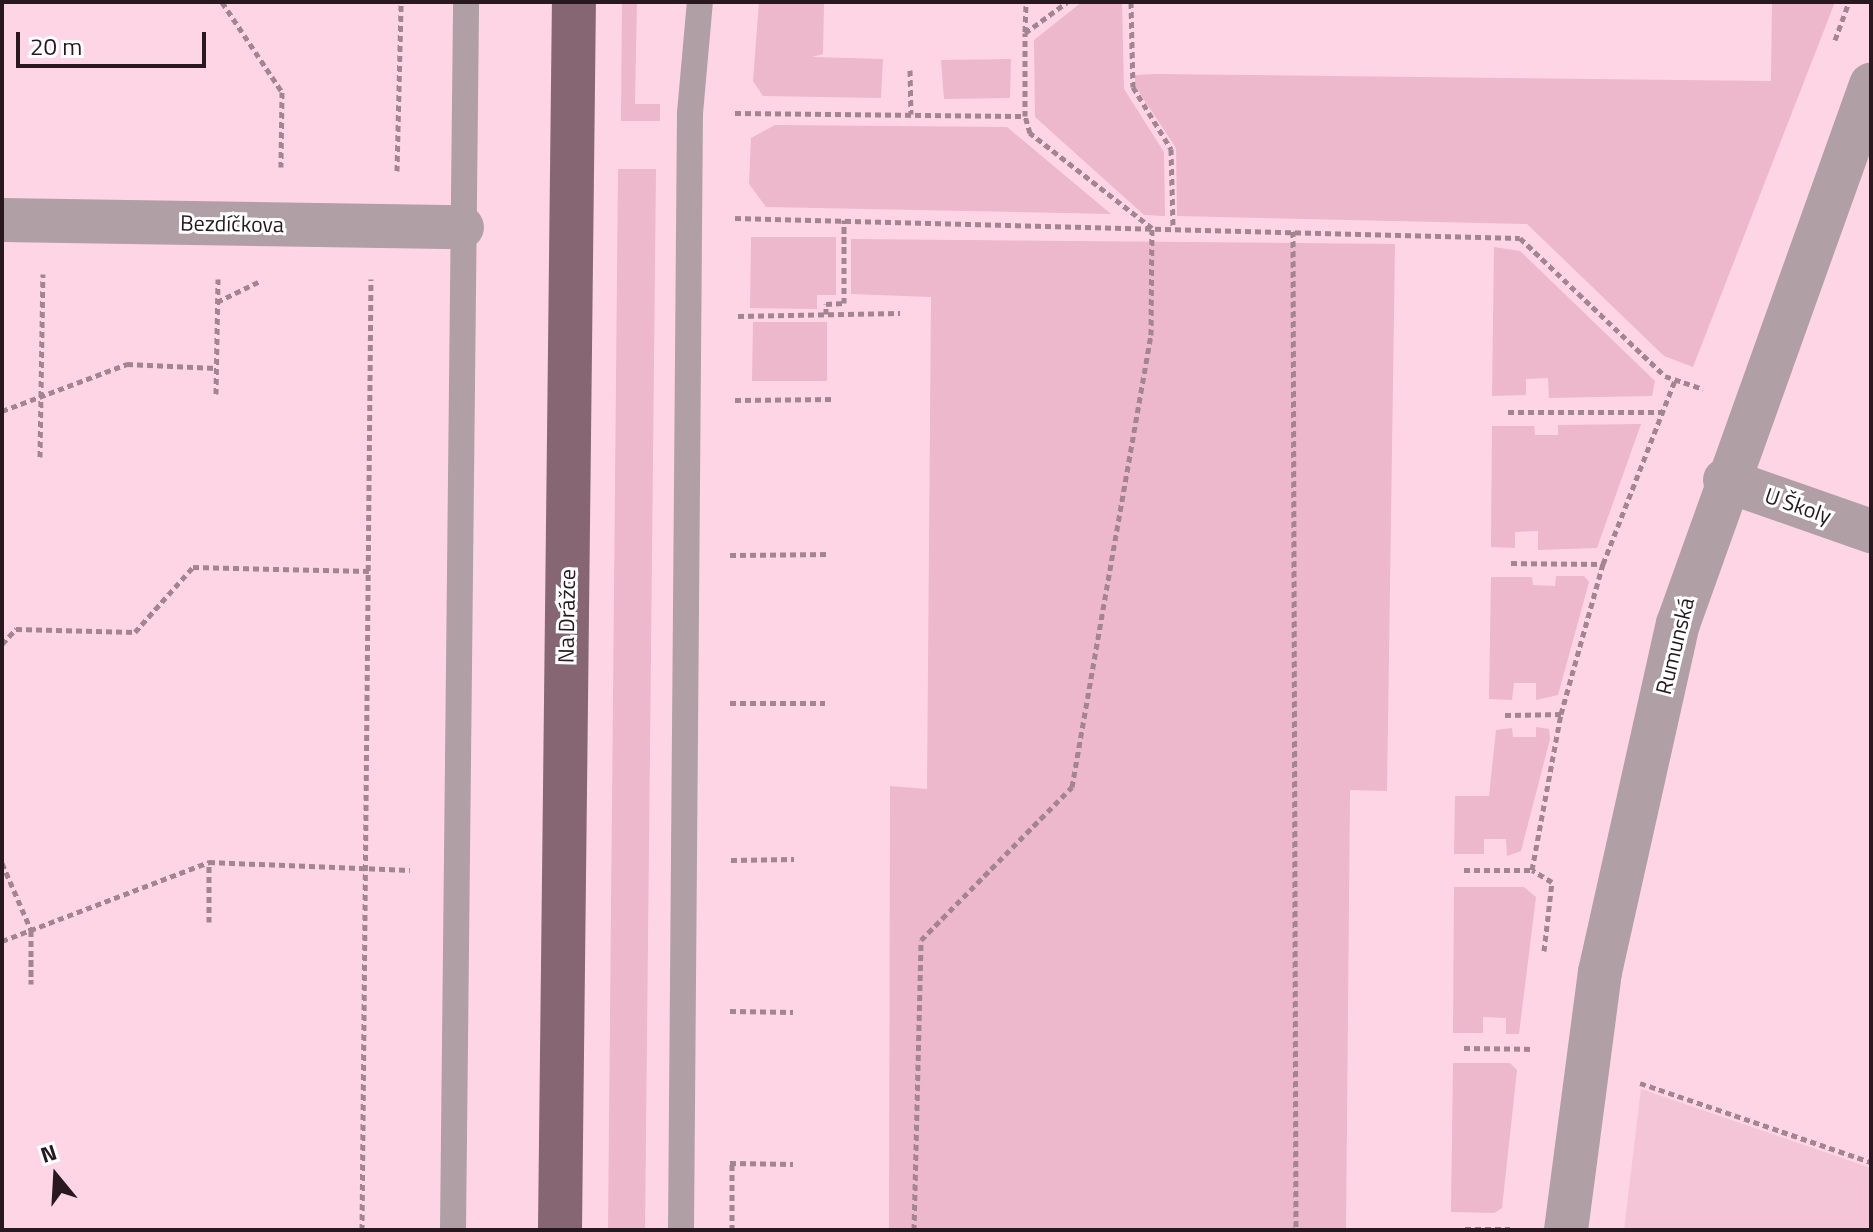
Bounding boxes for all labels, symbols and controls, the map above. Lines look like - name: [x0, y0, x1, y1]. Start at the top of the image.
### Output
- scale bar: [20, 16, 210, 66]
- text: 20 m: [30, 28, 82, 64]
- street label: Bezdíčkova: [180, 210, 284, 238]
- street label: U Školy: [1761, 482, 1835, 530]
- street label: Na Drážce: [553, 569, 581, 663]
- street label: Rumunská: [1650, 595, 1700, 697]
- text: N: [36, 1135, 61, 1172]
- north arrow: [16, 1136, 96, 1216]

